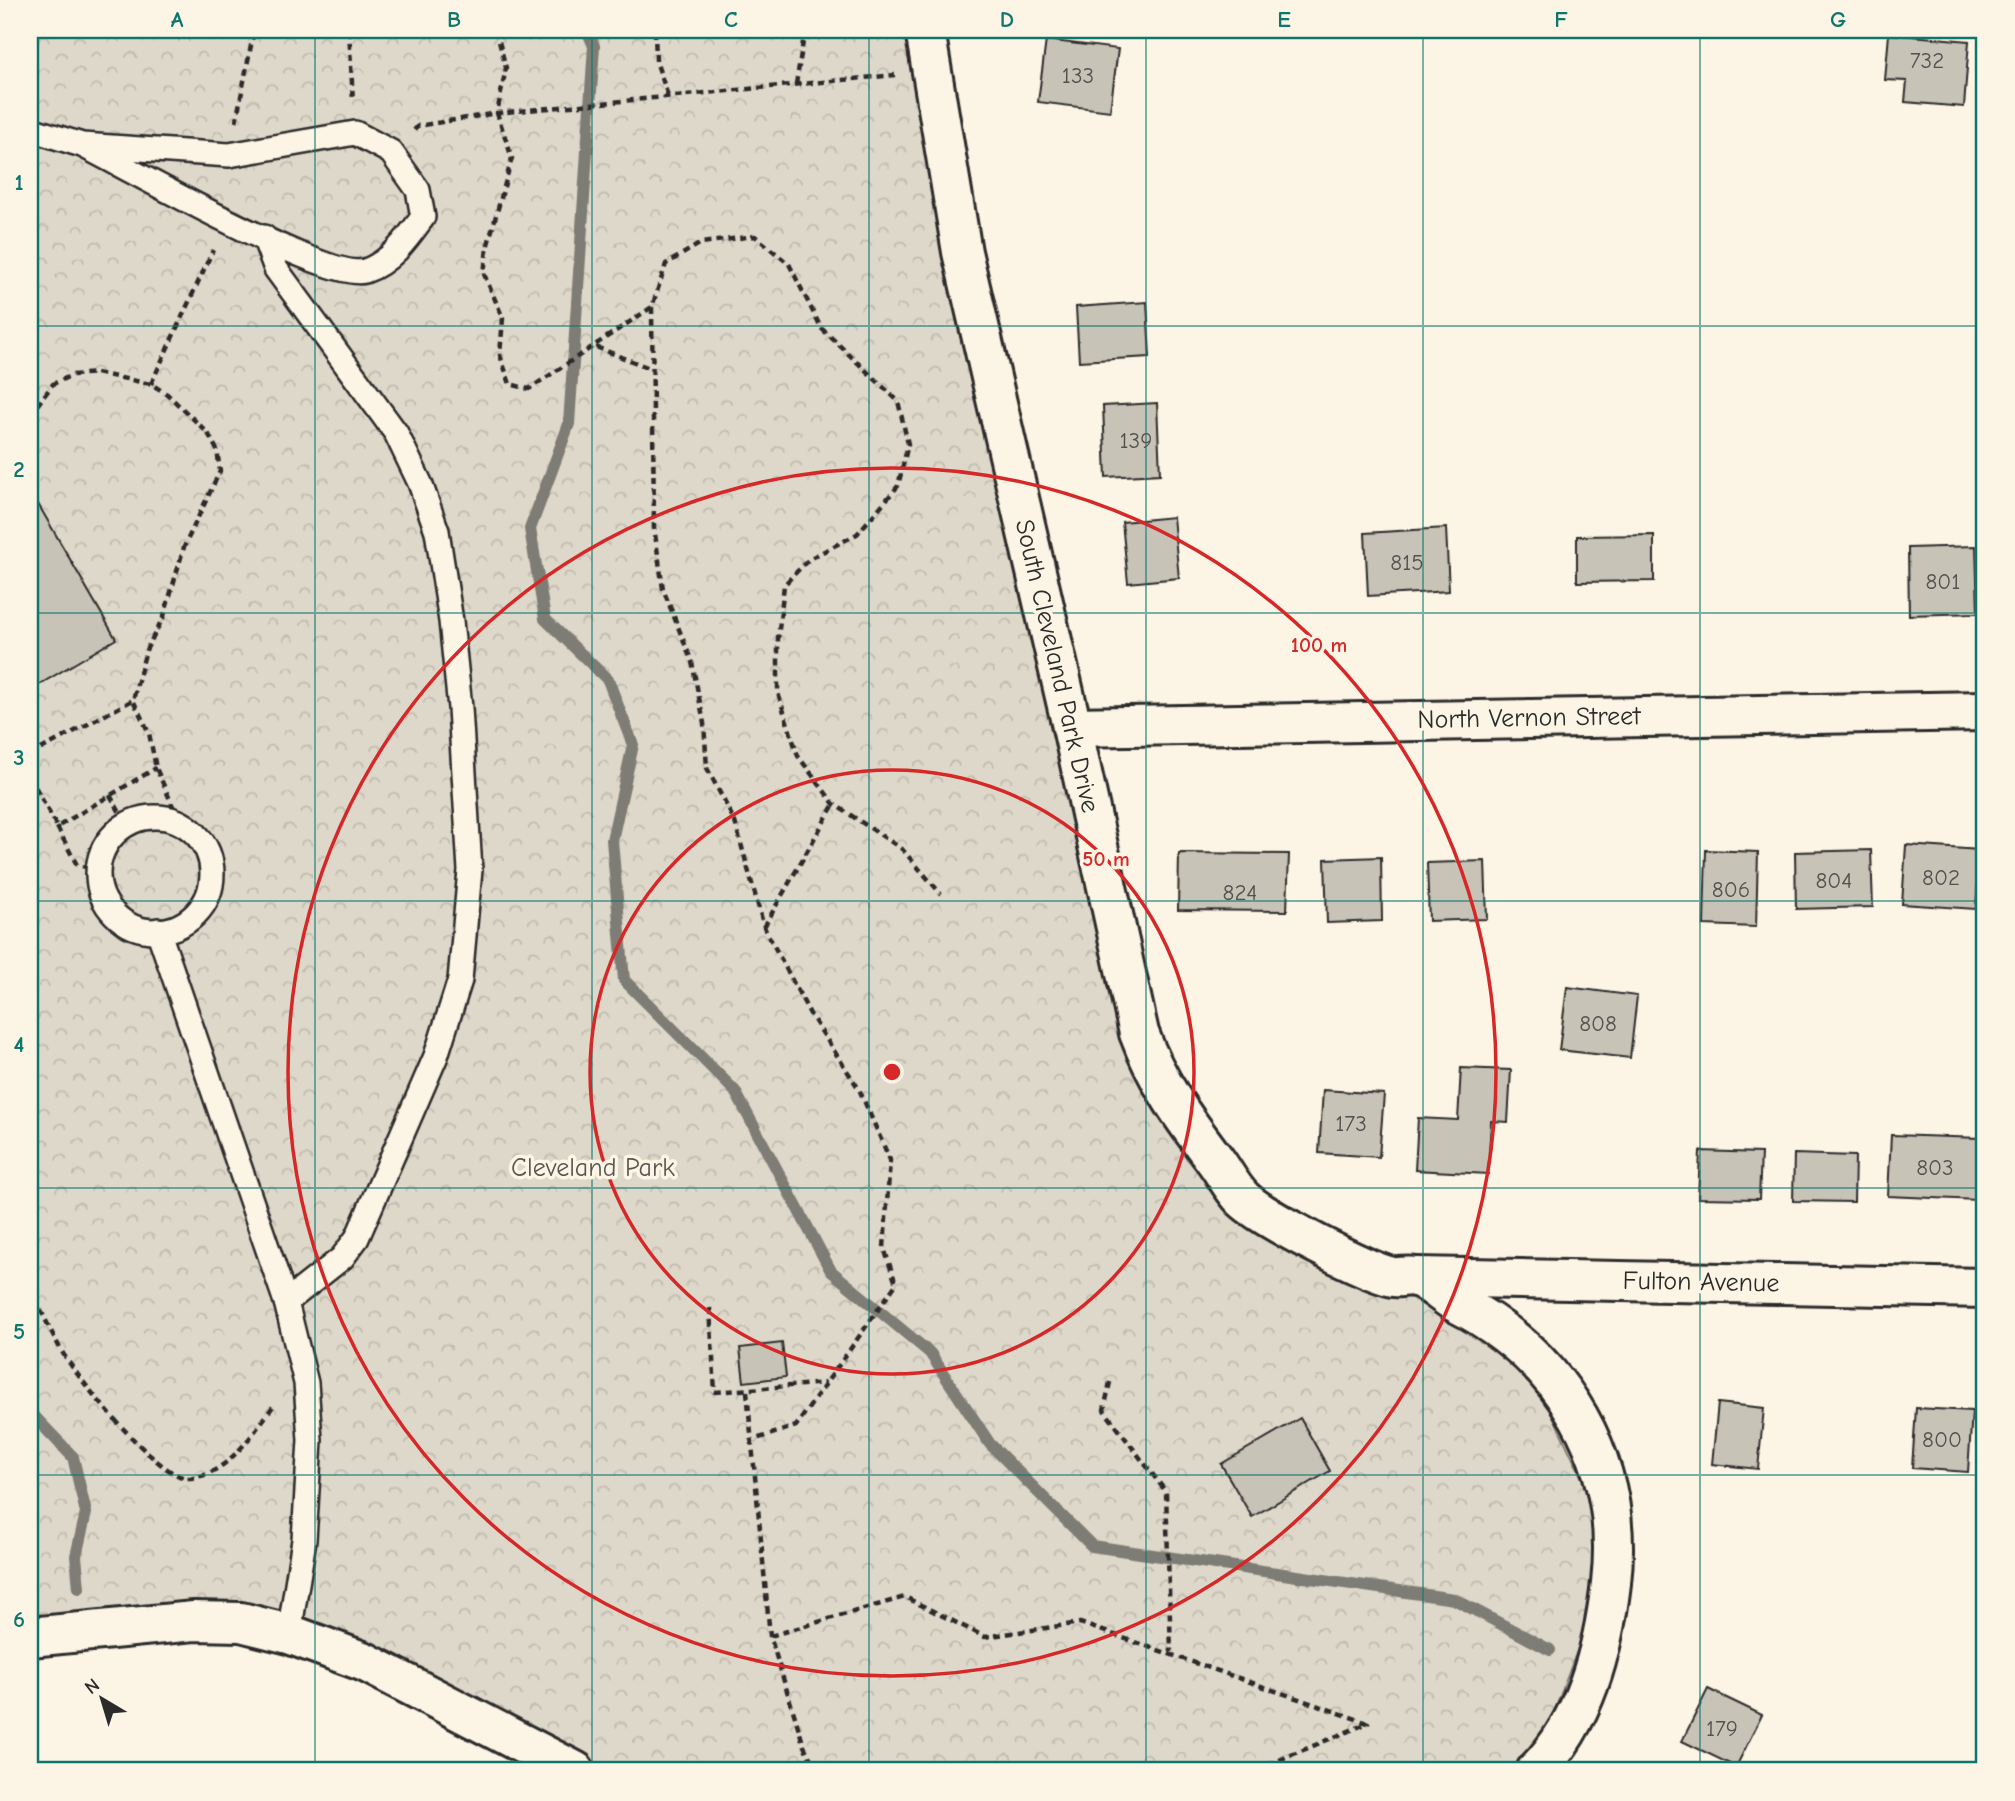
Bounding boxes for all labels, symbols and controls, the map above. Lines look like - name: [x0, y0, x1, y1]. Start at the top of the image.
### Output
- text: A: [171, 6, 184, 33]
- text: B: [447, 6, 461, 33]
- text: C: [724, 6, 738, 33]
- text: D: [1000, 6, 1014, 33]
- text: E: [1277, 6, 1291, 33]
- text: F: [1554, 6, 1568, 33]
- text: G: [1830, 6, 1846, 33]
- house number: 732: [1910, 47, 1944, 74]
- house number: 133: [1062, 62, 1094, 89]
- text: 1: [14, 169, 24, 196]
- house number: 139: [1120, 427, 1152, 454]
- text: 2: [13, 456, 25, 483]
- street label: South Cleveland Park Drive: [1009, 517, 1105, 815]
- house number: 815: [1390, 549, 1424, 576]
- house number: 801: [1926, 568, 1960, 595]
- text: 100 m: [1291, 633, 1347, 657]
- street label: North Vernon Street: [1417, 701, 1642, 735]
- text: 3: [13, 744, 25, 771]
- text: 50 m: [1082, 847, 1130, 871]
- house number: 802: [1922, 864, 1960, 891]
- house number: 804: [1816, 867, 1852, 894]
- house number: 806: [1712, 876, 1750, 903]
- house number: 824: [1223, 879, 1257, 906]
- house number: 808: [1579, 1010, 1617, 1037]
- text: 4: [14, 1031, 25, 1058]
- centre of rings: [880, 1060, 904, 1084]
- house number: 173: [1335, 1110, 1367, 1137]
- park label: Cleveland Park: [511, 1153, 675, 1183]
- house number: 803: [1916, 1154, 1954, 1181]
- street label: Fulton Avenue: [1622, 1266, 1780, 1298]
- text: 5: [13, 1318, 25, 1345]
- house number: 800: [1922, 1426, 1962, 1453]
- text: 6: [13, 1606, 25, 1633]
- north arrow: [66, 1664, 136, 1734]
- text: N: [80, 1674, 104, 1699]
- house number: 179: [1706, 1715, 1738, 1742]

